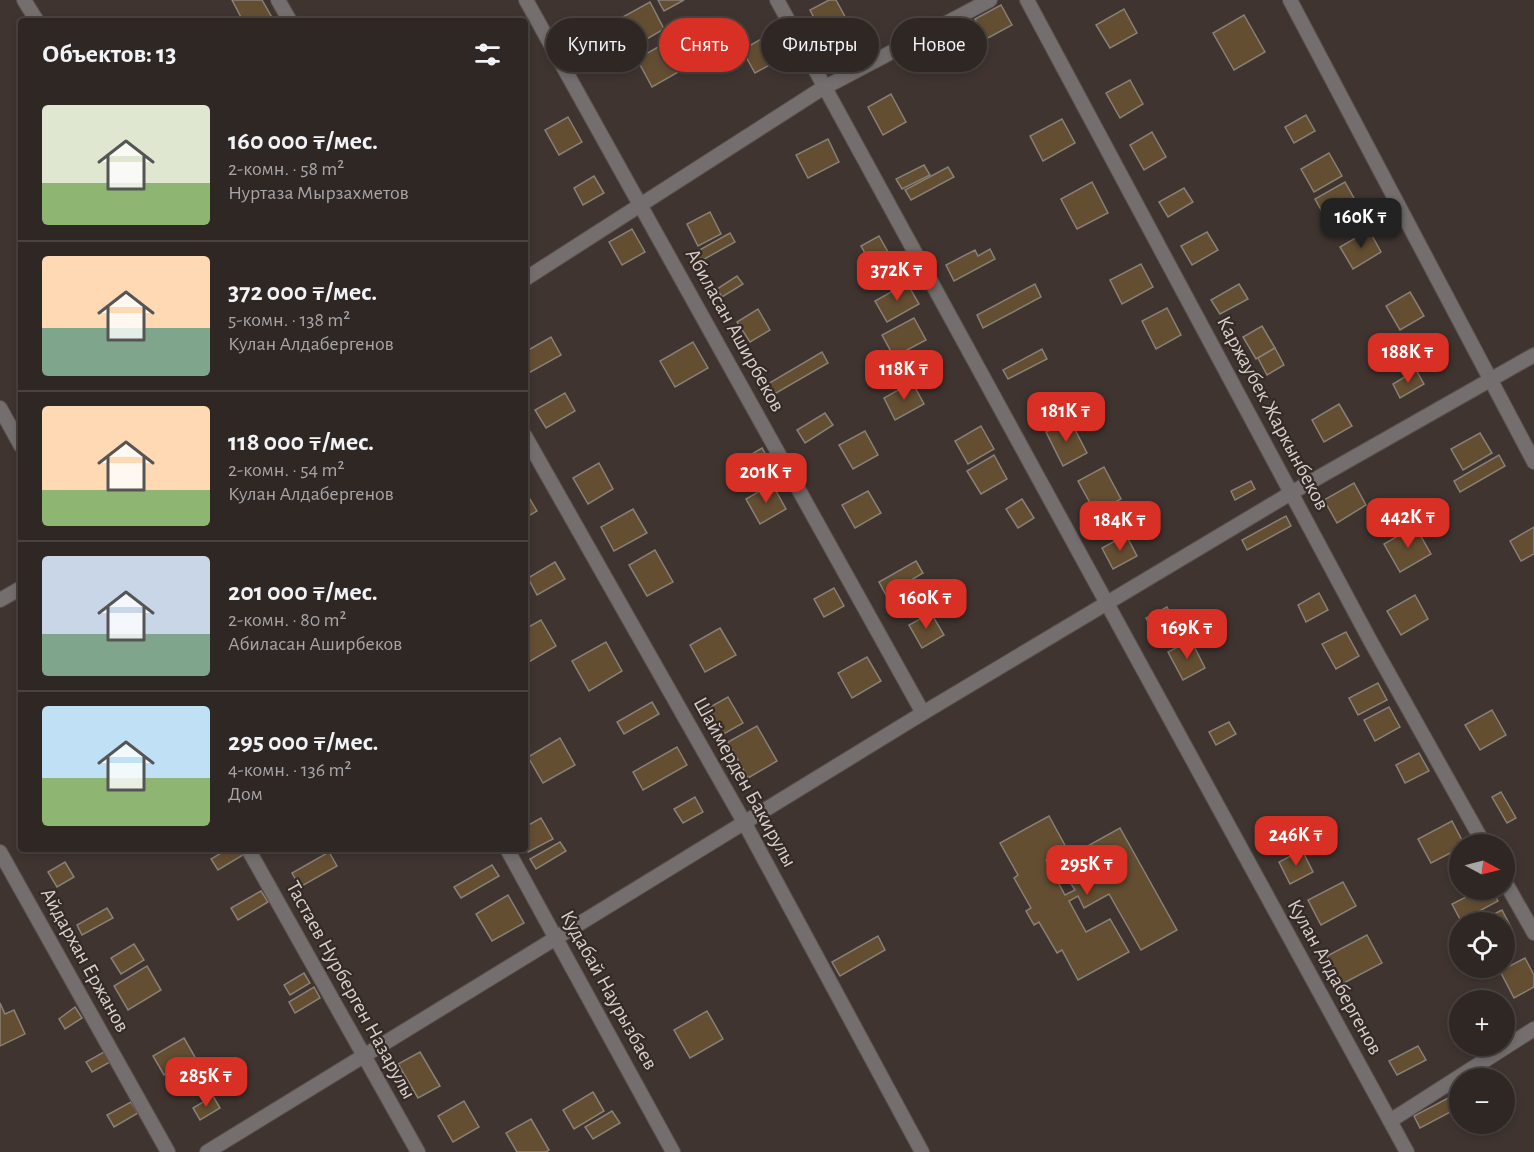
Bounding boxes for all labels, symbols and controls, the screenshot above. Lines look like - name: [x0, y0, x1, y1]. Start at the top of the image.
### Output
- chip: Купить: [546, 18, 647, 72]
- chip: Снять: [659, 18, 749, 72]
- chip: Фильтры: [761, 18, 879, 72]
- chip: Новое: [891, 18, 987, 72]
- icon: filters: [471, 38, 504, 71]
- text: Объектов: 13: [42, 41, 177, 67]
- text: 160 000 ₸/мес.: [228, 128, 378, 154]
- icon: home: [90, 129, 162, 201]
- text: 2-комн. · 58 m²: [228, 159, 344, 179]
- text: Нуртаза Мырзахметов: [228, 183, 409, 203]
- pin: 160K ₸: [1312, 198, 1410, 249]
- text: 160K ₸: [1335, 207, 1387, 227]
- street label: Абиласан Аширбеков: [681, 245, 789, 415]
- pin: 372K ₸: [848, 251, 946, 302]
- text: 372K ₸: [871, 260, 923, 280]
- text: 372 000 ₸/мес.: [228, 279, 377, 305]
- icon: home: [90, 280, 162, 352]
- text: 5-комн. · 138 m²: [228, 310, 350, 330]
- street label: Каржаубек Жаркынбеков: [1213, 313, 1333, 513]
- pin: 188K ₸: [1359, 333, 1457, 384]
- text: Кулан Алдабергенов: [228, 334, 394, 354]
- text: 188K ₸: [1382, 342, 1434, 362]
- pin: 118K ₸: [855, 350, 953, 401]
- text: 118K ₸: [879, 359, 929, 379]
- pin: 181K ₸: [1017, 392, 1115, 443]
- text: 181K ₸: [1041, 401, 1091, 421]
- text: 118 000 ₸/мес.: [228, 429, 374, 455]
- icon: home: [90, 430, 162, 502]
- pin: 201K ₸: [717, 453, 815, 504]
- text: 2-комн. · 54 m²: [228, 460, 344, 480]
- text: 201K ₸: [740, 462, 792, 482]
- text: Кулан Алдабергенов: [228, 484, 394, 504]
- pin: 442K ₸: [1359, 498, 1457, 549]
- pin: 184K ₸: [1071, 501, 1169, 552]
- text: 442K ₸: [1380, 507, 1436, 527]
- text: 184K ₸: [1094, 510, 1146, 530]
- text: 201 000 ₸/мес.: [228, 579, 378, 605]
- pin: 160K ₸: [877, 579, 975, 630]
- icon: home: [90, 580, 162, 652]
- text: 160K ₸: [900, 588, 952, 608]
- pin: 169K ₸: [1138, 609, 1236, 660]
- text: 2-комн. · 80 m²: [228, 610, 346, 630]
- text: 169K ₸: [1161, 618, 1213, 638]
- text: Абиласан Аширбеков: [228, 634, 402, 654]
- street label: Шаймерден Бакирулы: [690, 693, 800, 871]
- text: 295 000 ₸/мес.: [228, 729, 379, 755]
- icon: home: [90, 730, 162, 802]
- text: 4-комн. · 136 m²: [228, 760, 351, 780]
- text: Дом: [228, 784, 263, 804]
- pin: 246K ₸: [1247, 816, 1345, 867]
- text: 246K ₸: [1269, 825, 1323, 845]
- north arrow: [1449, 834, 1515, 900]
- map controls: [1449, 834, 1515, 1134]
- pin: 295K ₸: [1038, 845, 1136, 896]
- text: 295K ₸: [1060, 854, 1114, 874]
- street label: Тастаев Нурберген Назарулы: [282, 877, 420, 1103]
- street label: Айдархан Ержанов: [37, 884, 133, 1036]
- street label: Кулан Алдабергенов: [1284, 896, 1386, 1058]
- street label: Кудабай Наурызбаев: [557, 907, 661, 1073]
- button: locate: [1449, 912, 1515, 978]
- button: +: [1449, 990, 1515, 1056]
- pin: 285K ₸: [157, 1057, 255, 1108]
- text: 285K ₸: [179, 1066, 233, 1086]
- button: −: [1449, 1068, 1515, 1134]

